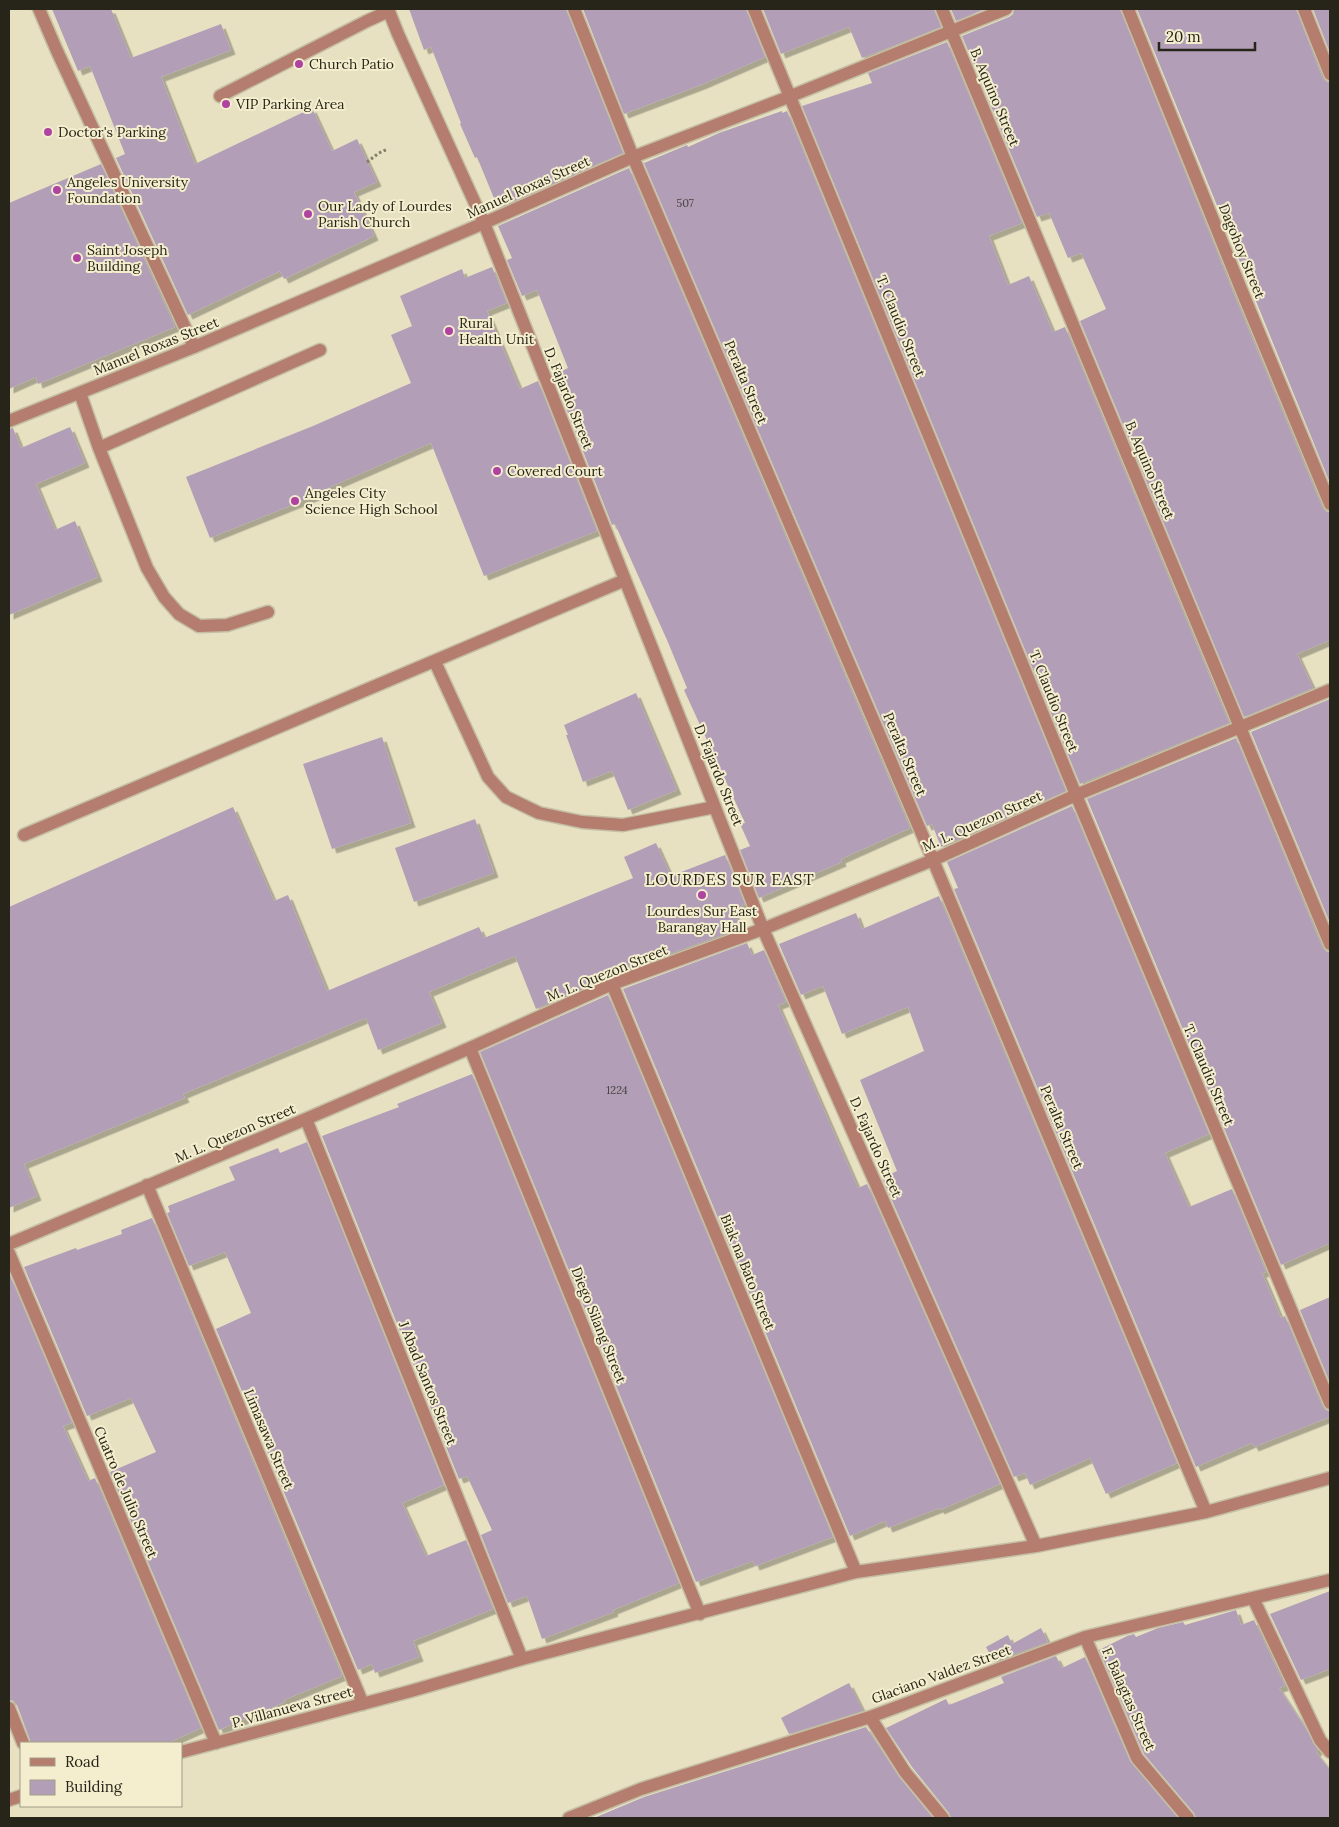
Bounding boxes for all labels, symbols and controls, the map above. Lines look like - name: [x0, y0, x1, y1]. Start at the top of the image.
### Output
- scale bar: [1159, 20, 1255, 52]
- text: 20 m: [1166, 27, 1201, 46]
- street label: B. Aquino Street: [966, 45, 1024, 149]
- place label: Church Patio: [309, 55, 394, 73]
- marker: Church Patio: [293, 58, 305, 70]
- place label: VIP Parking Area: [235, 95, 345, 113]
- marker: VIP Parking Area: [220, 98, 232, 110]
- place label: Doctor's Parking: [58, 123, 166, 141]
- marker: Doctor's Parking: [42, 126, 54, 138]
- street label: Manuel Roxas Street: [463, 151, 593, 222]
- place label: Angeles University Foundation: [66, 173, 189, 207]
- marker: Angeles University Foundation: [51, 184, 63, 196]
- house number: 507: [676, 196, 694, 210]
- place label: Our Lady of Lourdes Parish Church: [318, 197, 452, 231]
- street label: Dagohoy Street: [1215, 201, 1269, 302]
- marker: Our Lady of Lourdes Parish Church: [302, 208, 314, 220]
- place label: Saint Joseph Building: [87, 241, 168, 275]
- marker: Saint Joseph Building: [71, 252, 83, 264]
- street label: T. Claudio Street: [872, 272, 930, 380]
- street label: Manuel Roxas Street: [91, 312, 222, 379]
- place label: Rural Health Unit: [459, 314, 535, 348]
- marker: Rural Health Unit: [443, 325, 455, 337]
- street label: Peralta Street: [720, 338, 772, 427]
- street label: D. Fajardo Street: [540, 344, 598, 452]
- street label: B. Aquino Street: [1121, 418, 1179, 522]
- place label: Covered Court: [507, 462, 604, 480]
- marker: Covered Court: [491, 465, 503, 477]
- place label: Angeles City Science High School: [304, 484, 438, 518]
- marker: Angeles City Science High School: [289, 495, 301, 507]
- street label: T. Claudio Street: [1025, 647, 1083, 755]
- street label: Peralta Street: [879, 710, 931, 799]
- street label: D. Fajardo Street: [690, 721, 748, 829]
- street label: M. L. Quezon Street: [919, 786, 1045, 856]
- district label: LOURDES SUR EAST: [645, 869, 815, 889]
- marker: Lourdes Sur East Barangay Hall: [696, 889, 708, 901]
- place label: Lourdes Sur East Barangay Hall: [647, 902, 758, 936]
- street label: M. L. Quezon Street: [544, 940, 671, 1006]
- street label: T. Claudio Street: [1180, 1022, 1239, 1129]
- house number: 1224: [606, 1083, 628, 1097]
- street label: Peralta Street: [1036, 1083, 1088, 1172]
- street label: D. Fajardo Street: [846, 1094, 906, 1201]
- street label: M. L. Quezon Street: [172, 1099, 299, 1167]
- street label: Biak na Bato Street: [717, 1212, 780, 1333]
- street label: Diego Silang Street: [567, 1264, 631, 1386]
- street label: J Abad Santos Street: [395, 1317, 461, 1448]
- street label: Limasawa Street: [240, 1386, 298, 1492]
- street label: Cuatro de Julio Street: [90, 1424, 162, 1561]
- street label: Glaciano Valdez Street: [869, 1640, 1014, 1708]
- street label: F. Balagtas Street: [1098, 1645, 1160, 1754]
- street label: P. Villanueva Street: [230, 1682, 355, 1732]
- legend: [20, 1742, 182, 1807]
- text: Road: [65, 1752, 100, 1771]
- text: Building: [65, 1777, 123, 1796]

